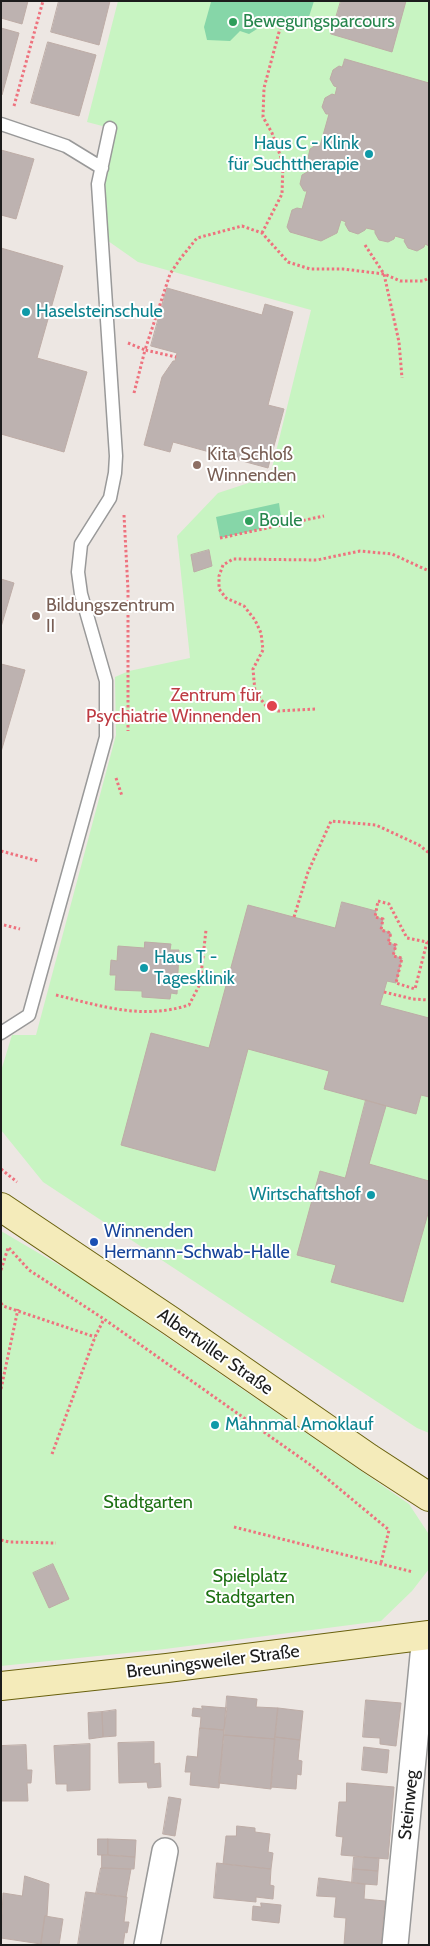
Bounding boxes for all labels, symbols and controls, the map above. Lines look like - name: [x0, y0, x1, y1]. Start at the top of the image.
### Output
- place label: Bewegungsparcours: [243, 11, 395, 33]
- marker: Bewegungsparcours: [227, 16, 239, 28]
- place label: Haus C - Klink für Suchttherapie: [228, 133, 359, 176]
- marker: Haus C - Klink für Suchttherapie: [363, 148, 375, 160]
- place label: Haselsteinschule: [36, 301, 163, 323]
- marker: Haselsteinschule: [20, 306, 32, 318]
- place label: Kita Schloß Winnenden: [207, 444, 296, 486]
- marker: Kita Schloß Winnenden: [191, 459, 203, 471]
- place label: Boule: [259, 510, 302, 532]
- marker: Boule: [243, 515, 255, 527]
- place label: Bildungszentrum II: [46, 595, 175, 638]
- marker: Bildungszentrum II: [30, 610, 42, 622]
- place label: Zentrum für Psychiatrie Winnenden: [86, 685, 261, 728]
- marker: Zentrum für Psychiatrie Winnenden: [265, 699, 279, 713]
- place label: Haus T - Tagesklinik: [154, 947, 235, 990]
- marker: Haus T - Tagesklinik: [138, 962, 150, 974]
- place label: Wirtschaftshof: [250, 1184, 361, 1206]
- marker: Wirtschaftshof: [365, 1189, 377, 1201]
- place label: Winnenden Hermann-Schwab-Halle: [104, 1221, 290, 1264]
- marker: Winnenden Hermann-Schwab-Halle: [88, 1236, 100, 1248]
- street label: Albertviller Straße: [153, 1304, 277, 1400]
- place label: Mahnmal Amoklauf: [225, 1414, 374, 1436]
- marker: Mahnmal Amoklauf: [209, 1419, 221, 1431]
- park label: Stadtgarten: [103, 1492, 193, 1514]
- park label: Spielplatz Stadtgarten: [205, 1566, 295, 1608]
- street label: Breuningsweiler Straße: [125, 1641, 301, 1683]
- street label: Steinweg: [395, 1769, 423, 1841]

